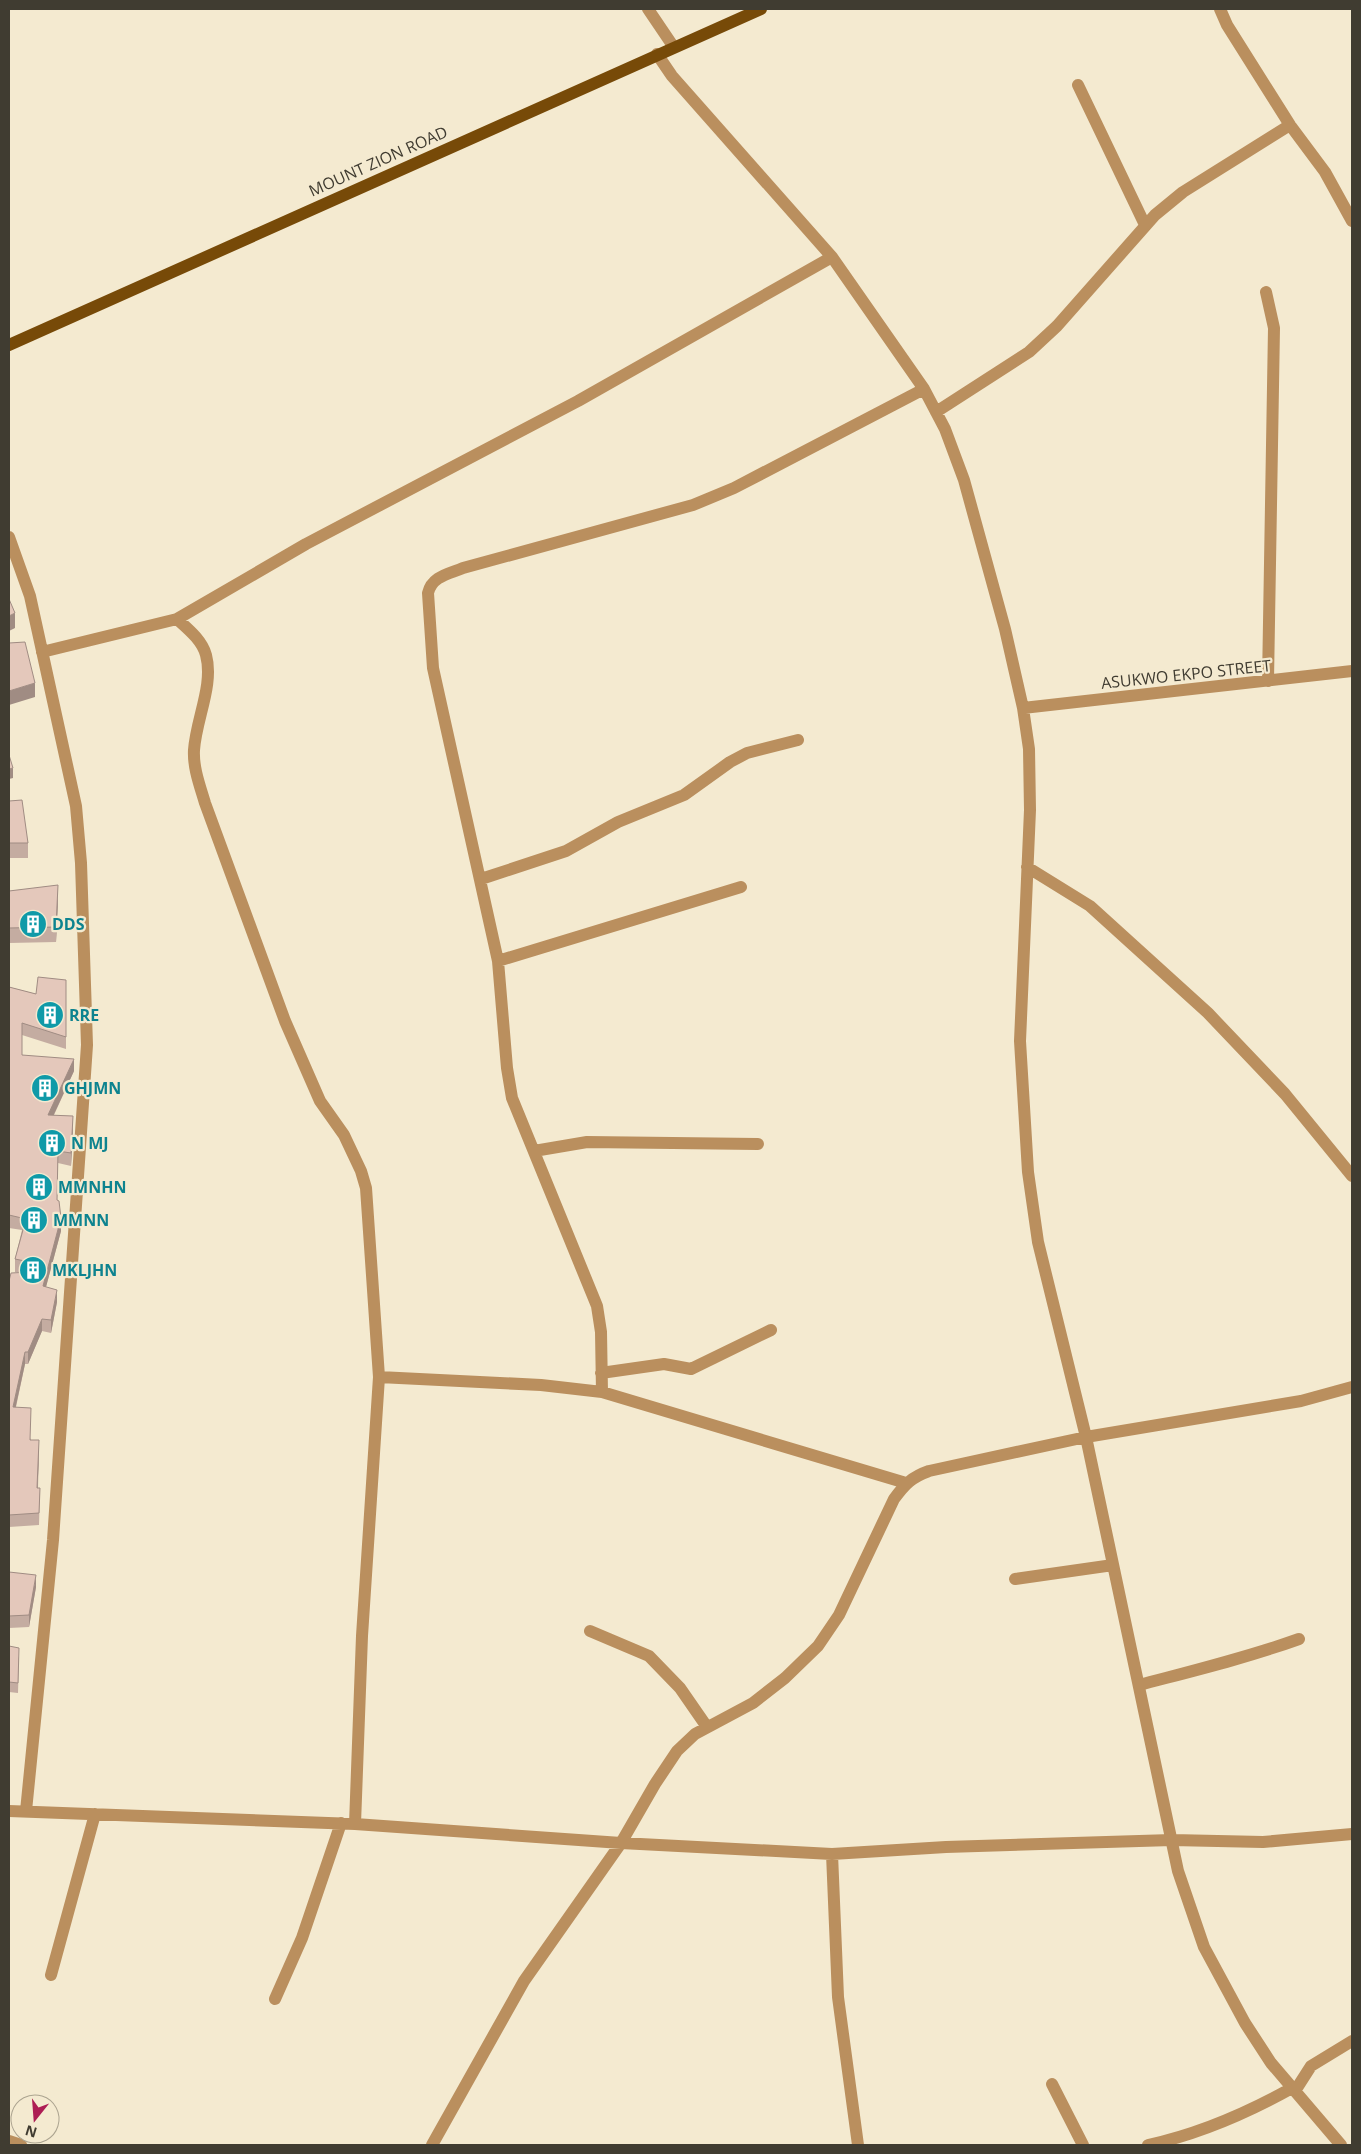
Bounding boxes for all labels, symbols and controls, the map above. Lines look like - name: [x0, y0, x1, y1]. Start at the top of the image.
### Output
- street label: MOUNT ZION ROAD: [305, 120, 451, 202]
- street label: ASUKWO EKPO STREET: [1100, 654, 1272, 694]
- building icon: DDS: [18, 909, 48, 939]
- place label: DDS: [52, 913, 85, 935]
- building icon: RRE: [35, 1000, 65, 1030]
- place label: RRE: [69, 1004, 99, 1026]
- building icon: GHJMN: [30, 1073, 60, 1103]
- place label: GHJMN: [64, 1077, 121, 1099]
- building icon: N MJ: [37, 1128, 67, 1158]
- place label: N MJ: [71, 1132, 109, 1154]
- building icon: MMNHN: [24, 1172, 54, 1202]
- place label: MMNHN: [58, 1176, 126, 1198]
- building icon: MMNN: [19, 1205, 49, 1235]
- place label: MMNN: [53, 1209, 109, 1231]
- building icon: MKLJHN: [18, 1255, 48, 1285]
- place label: MKLJHN: [52, 1259, 117, 1281]
- north arrow: [10, 2094, 60, 2144]
- text: N: [23, 2121, 39, 2143]

